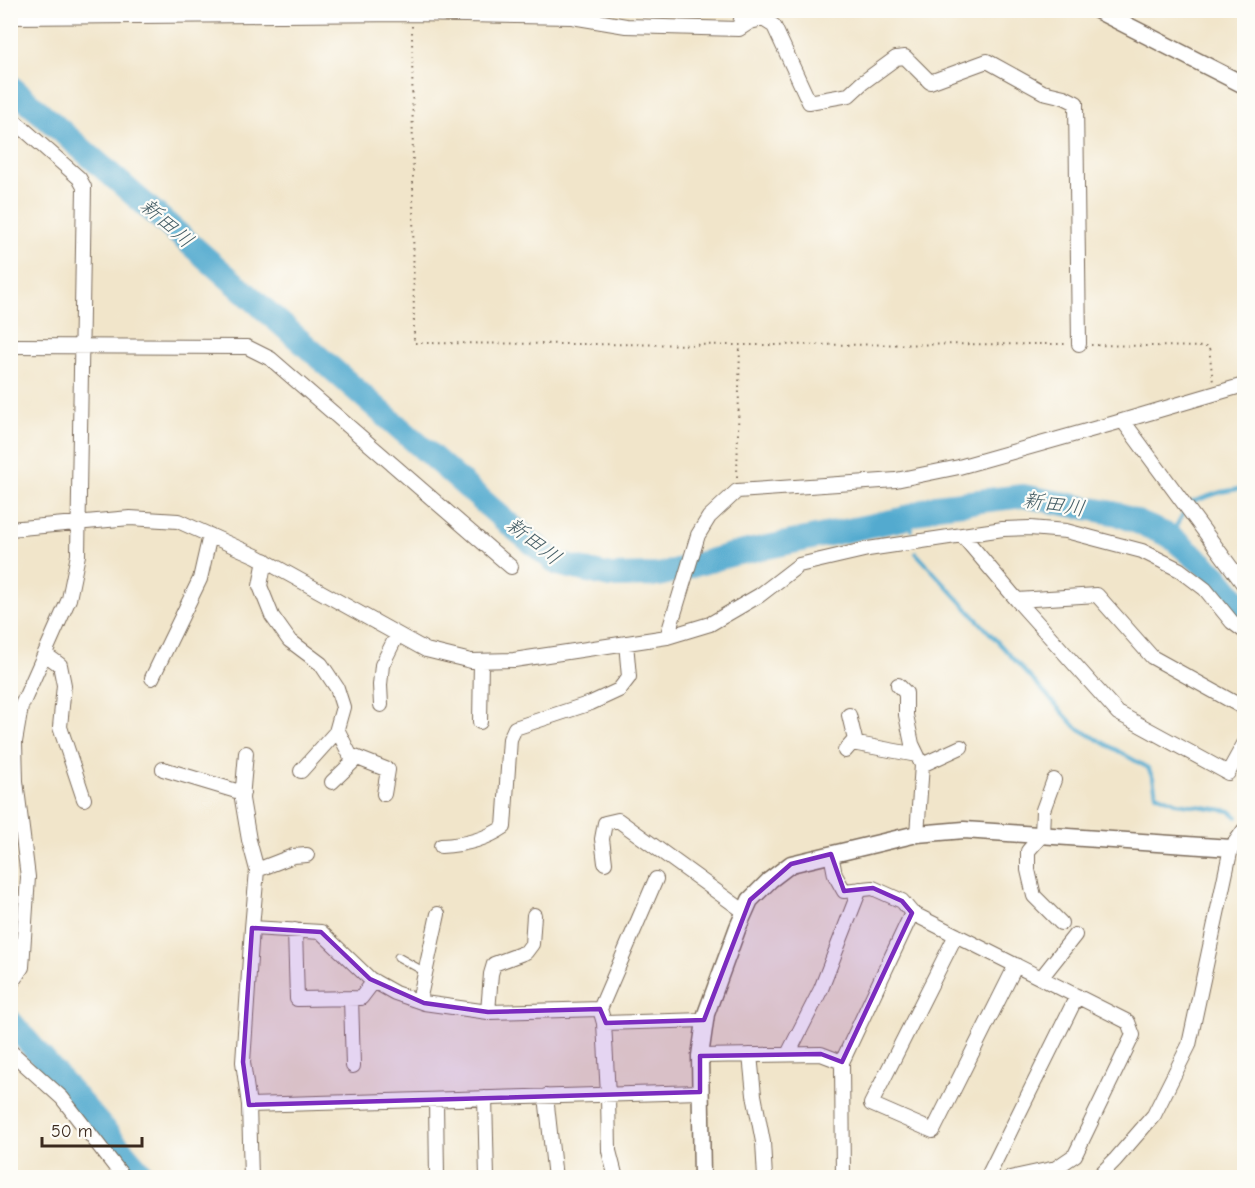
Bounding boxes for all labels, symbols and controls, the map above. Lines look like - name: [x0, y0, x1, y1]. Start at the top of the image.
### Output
- water label: 新田川: [135, 193, 199, 253]
- water label: 新田川: [1021, 487, 1087, 521]
- water label: 新田川: [502, 512, 566, 570]
- scale bar: [42, 1110, 142, 1148]
- text: 50 m: [51, 1121, 93, 1142]

